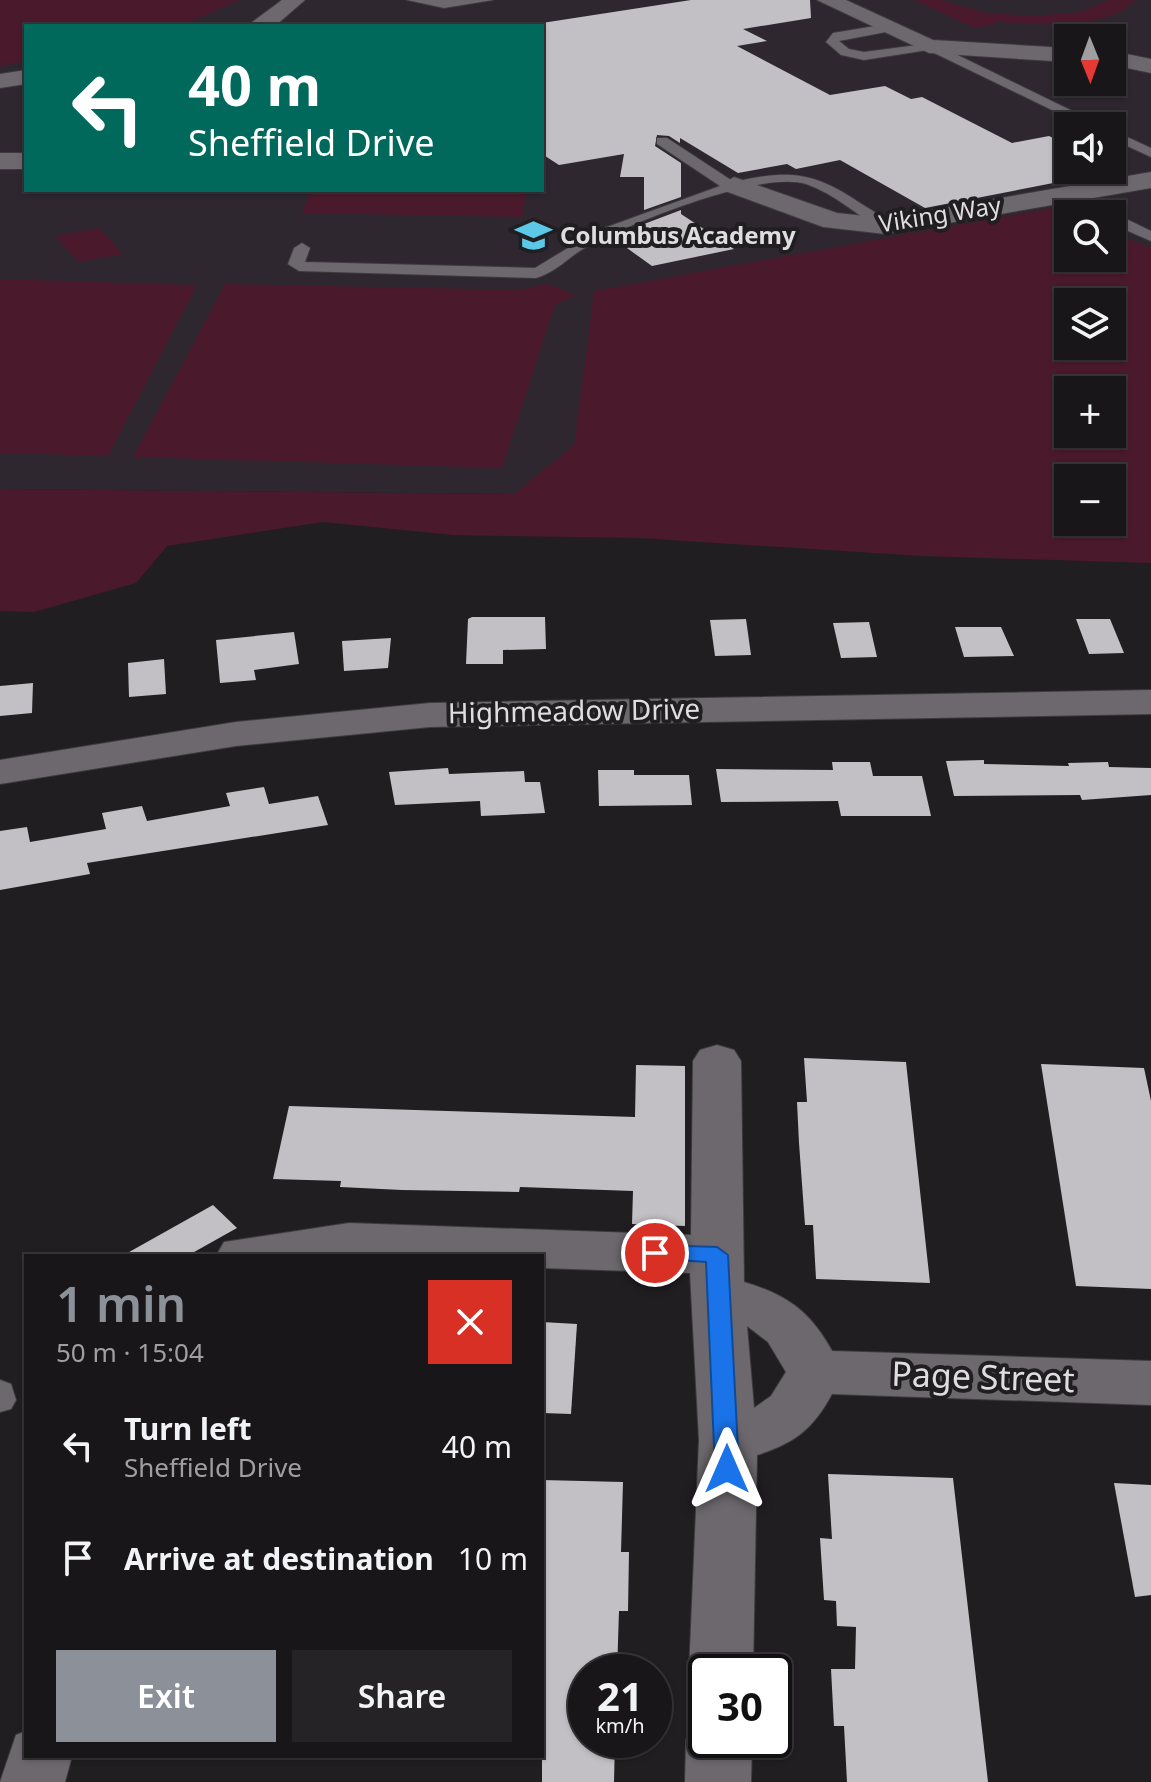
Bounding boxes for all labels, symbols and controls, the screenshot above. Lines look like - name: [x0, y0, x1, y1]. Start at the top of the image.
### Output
- north arrow: [1054, 24, 1126, 96]
- map controls: [1054, 24, 1126, 536]
- text: 40 m: [188, 46, 321, 122]
- icon: left: [56, 56, 160, 160]
- button: sound: [1054, 112, 1126, 184]
- text: Sheffield Drive: [188, 118, 435, 167]
- street label: Viking Way: [876, 187, 1004, 239]
- button: search: [1054, 200, 1126, 272]
- school or university icon: Columbus Academy: [515, 217, 553, 255]
- place label: Columbus Academy: [560, 218, 796, 251]
- button: layers: [1054, 288, 1126, 360]
- button: +: [1054, 376, 1126, 448]
- button: −: [1054, 464, 1126, 536]
- street label: Highmeadow Drive: [448, 689, 700, 731]
- pin: [621, 1219, 689, 1287]
- icon: arrive: [633, 1231, 677, 1275]
- text: 1 min: [56, 1271, 186, 1336]
- button: close: [428, 1280, 512, 1364]
- text: 50 m · 15:04: [56, 1334, 204, 1370]
- street label: Page Street: [891, 1350, 1076, 1402]
- text: Turn left: [124, 1408, 252, 1449]
- icon: left: [56, 1424, 100, 1468]
- text: 40 m: [442, 1426, 512, 1467]
- position arrow: [685, 1427, 769, 1511]
- text: Sheffield Drive: [124, 1449, 302, 1485]
- icon: arrive: [56, 1536, 100, 1580]
- text: Arrive at destination: [124, 1538, 434, 1579]
- text: 10 m: [458, 1538, 528, 1579]
- button: Exit: [56, 1650, 276, 1742]
- button: Share: [292, 1650, 512, 1742]
- speed limit sign: 30: [688, 1654, 792, 1758]
- text: 21: [597, 1668, 643, 1723]
- text: km/h: [595, 1712, 645, 1739]

